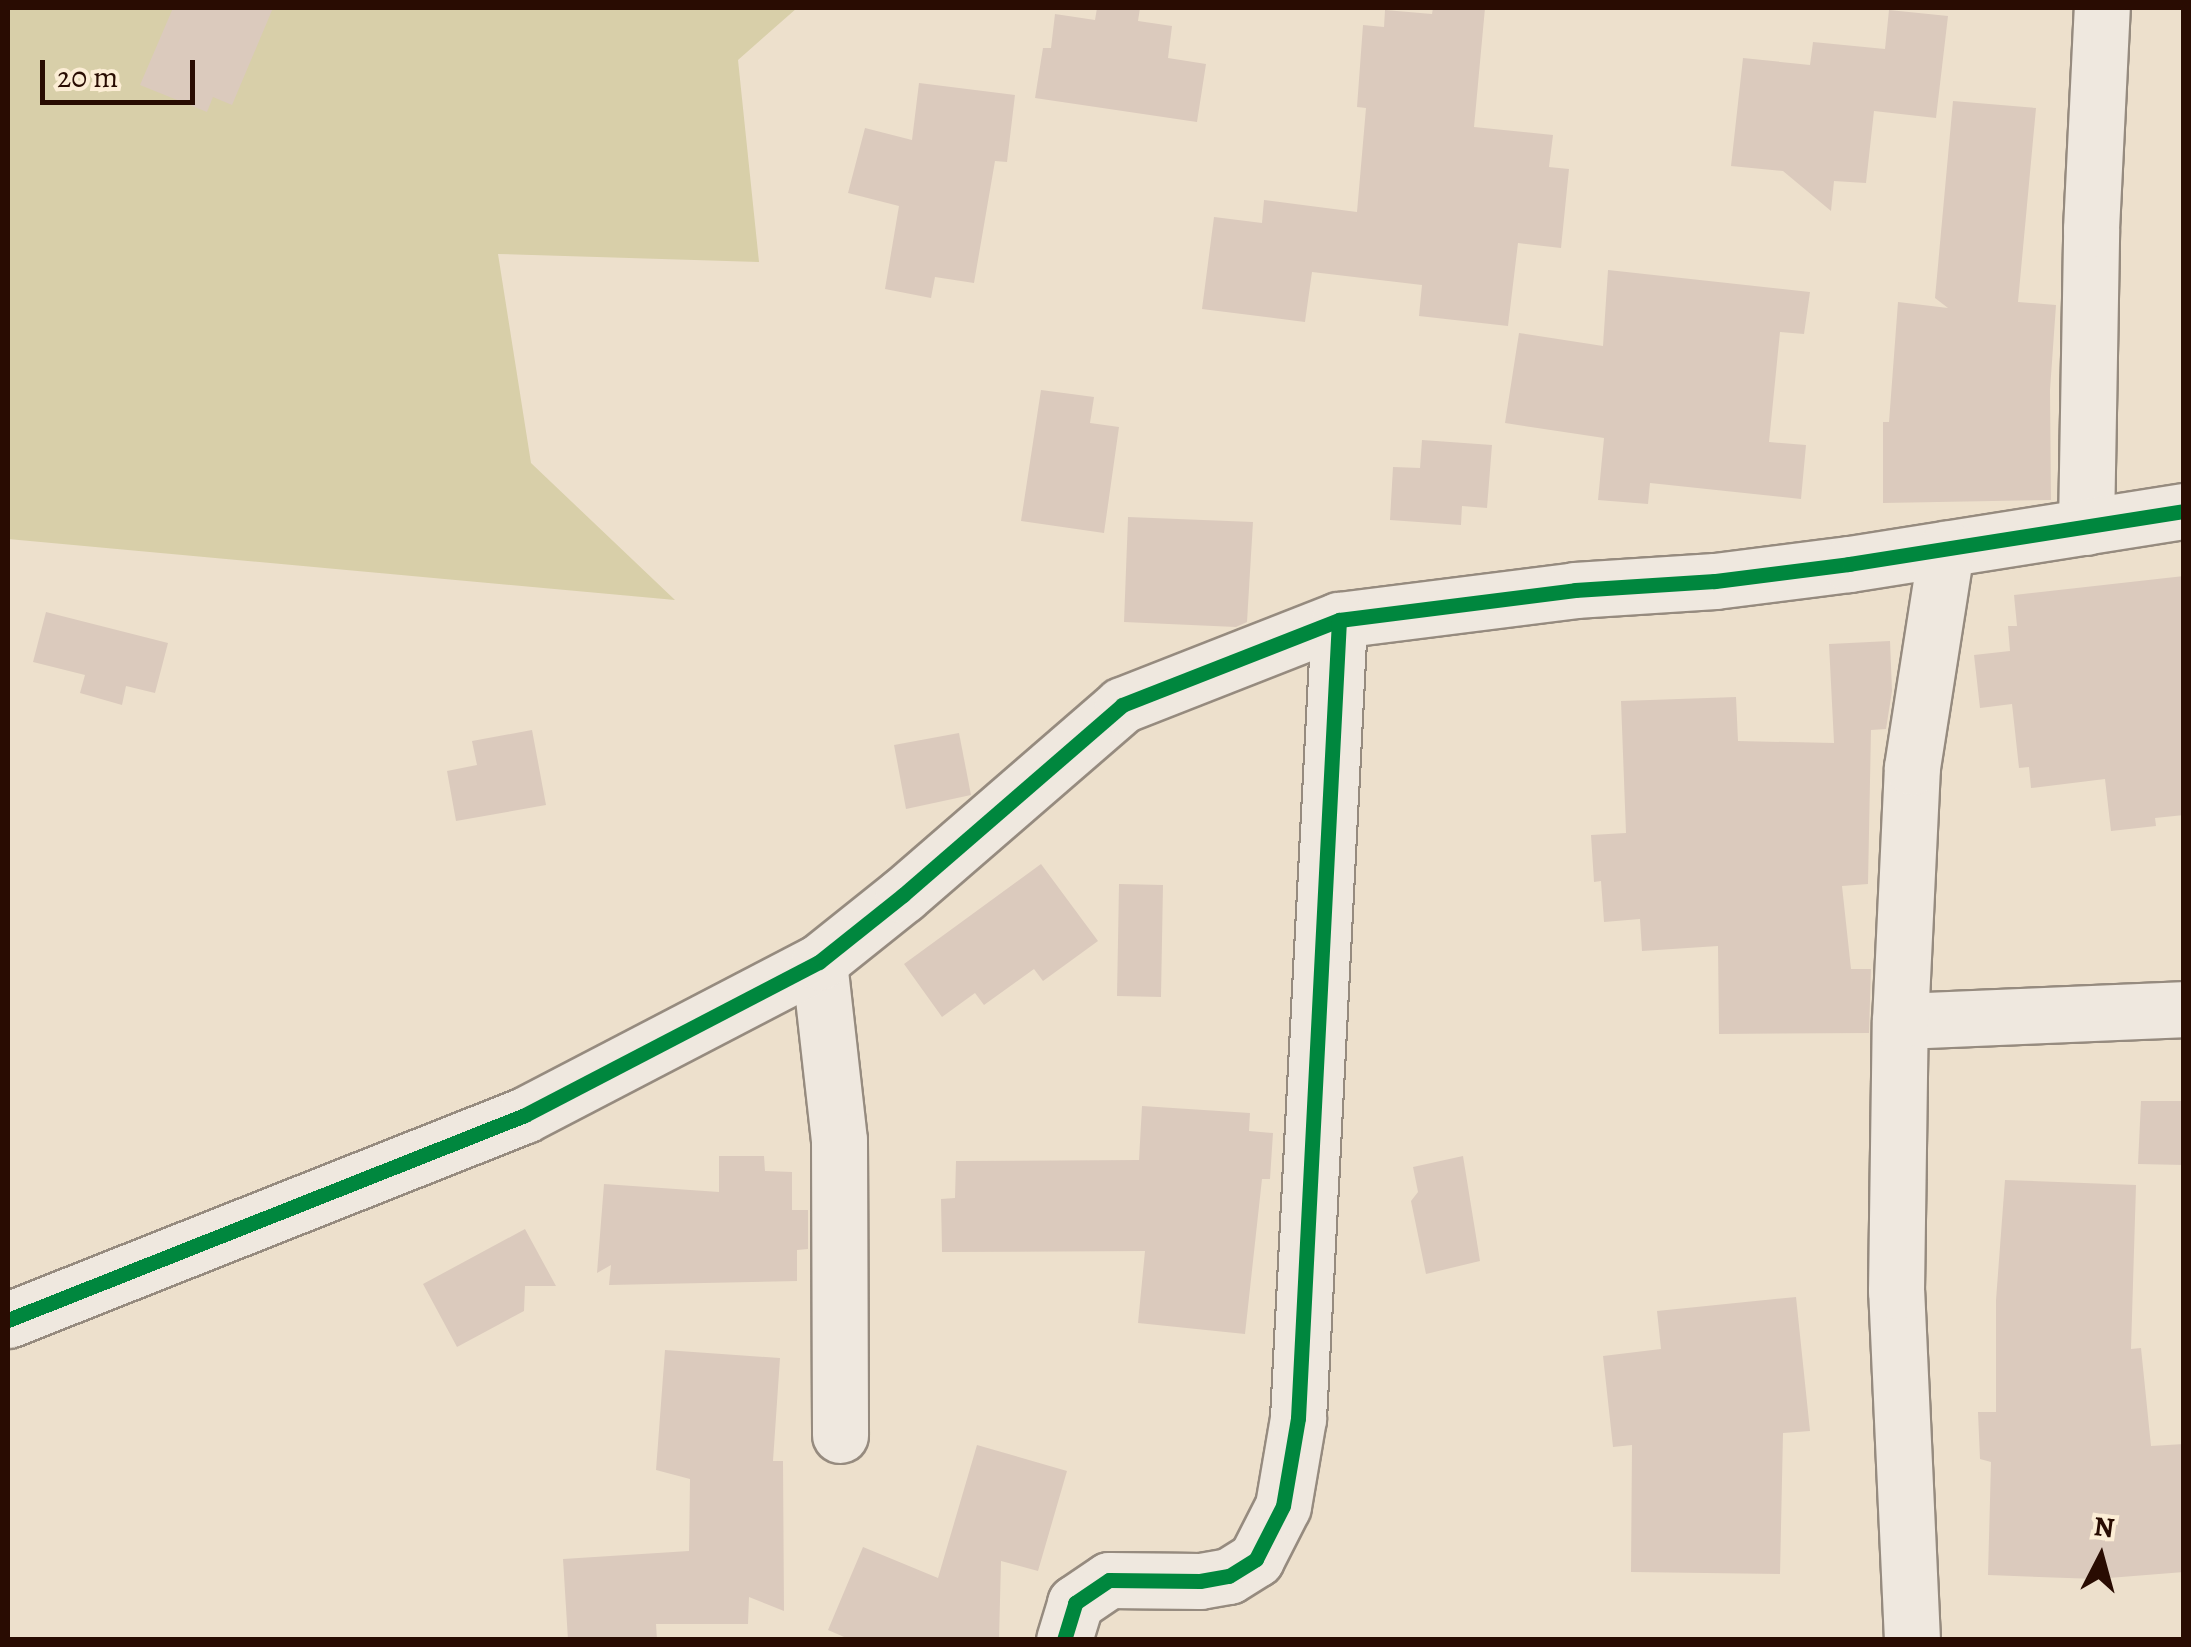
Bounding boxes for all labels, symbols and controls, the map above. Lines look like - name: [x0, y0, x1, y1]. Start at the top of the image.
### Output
- scale bar: [45, 40, 200, 102]
- text: 20 m: [57, 57, 118, 97]
- north arrow: [2051, 1507, 2151, 1607]
- text: N: [2092, 1507, 2116, 1547]

